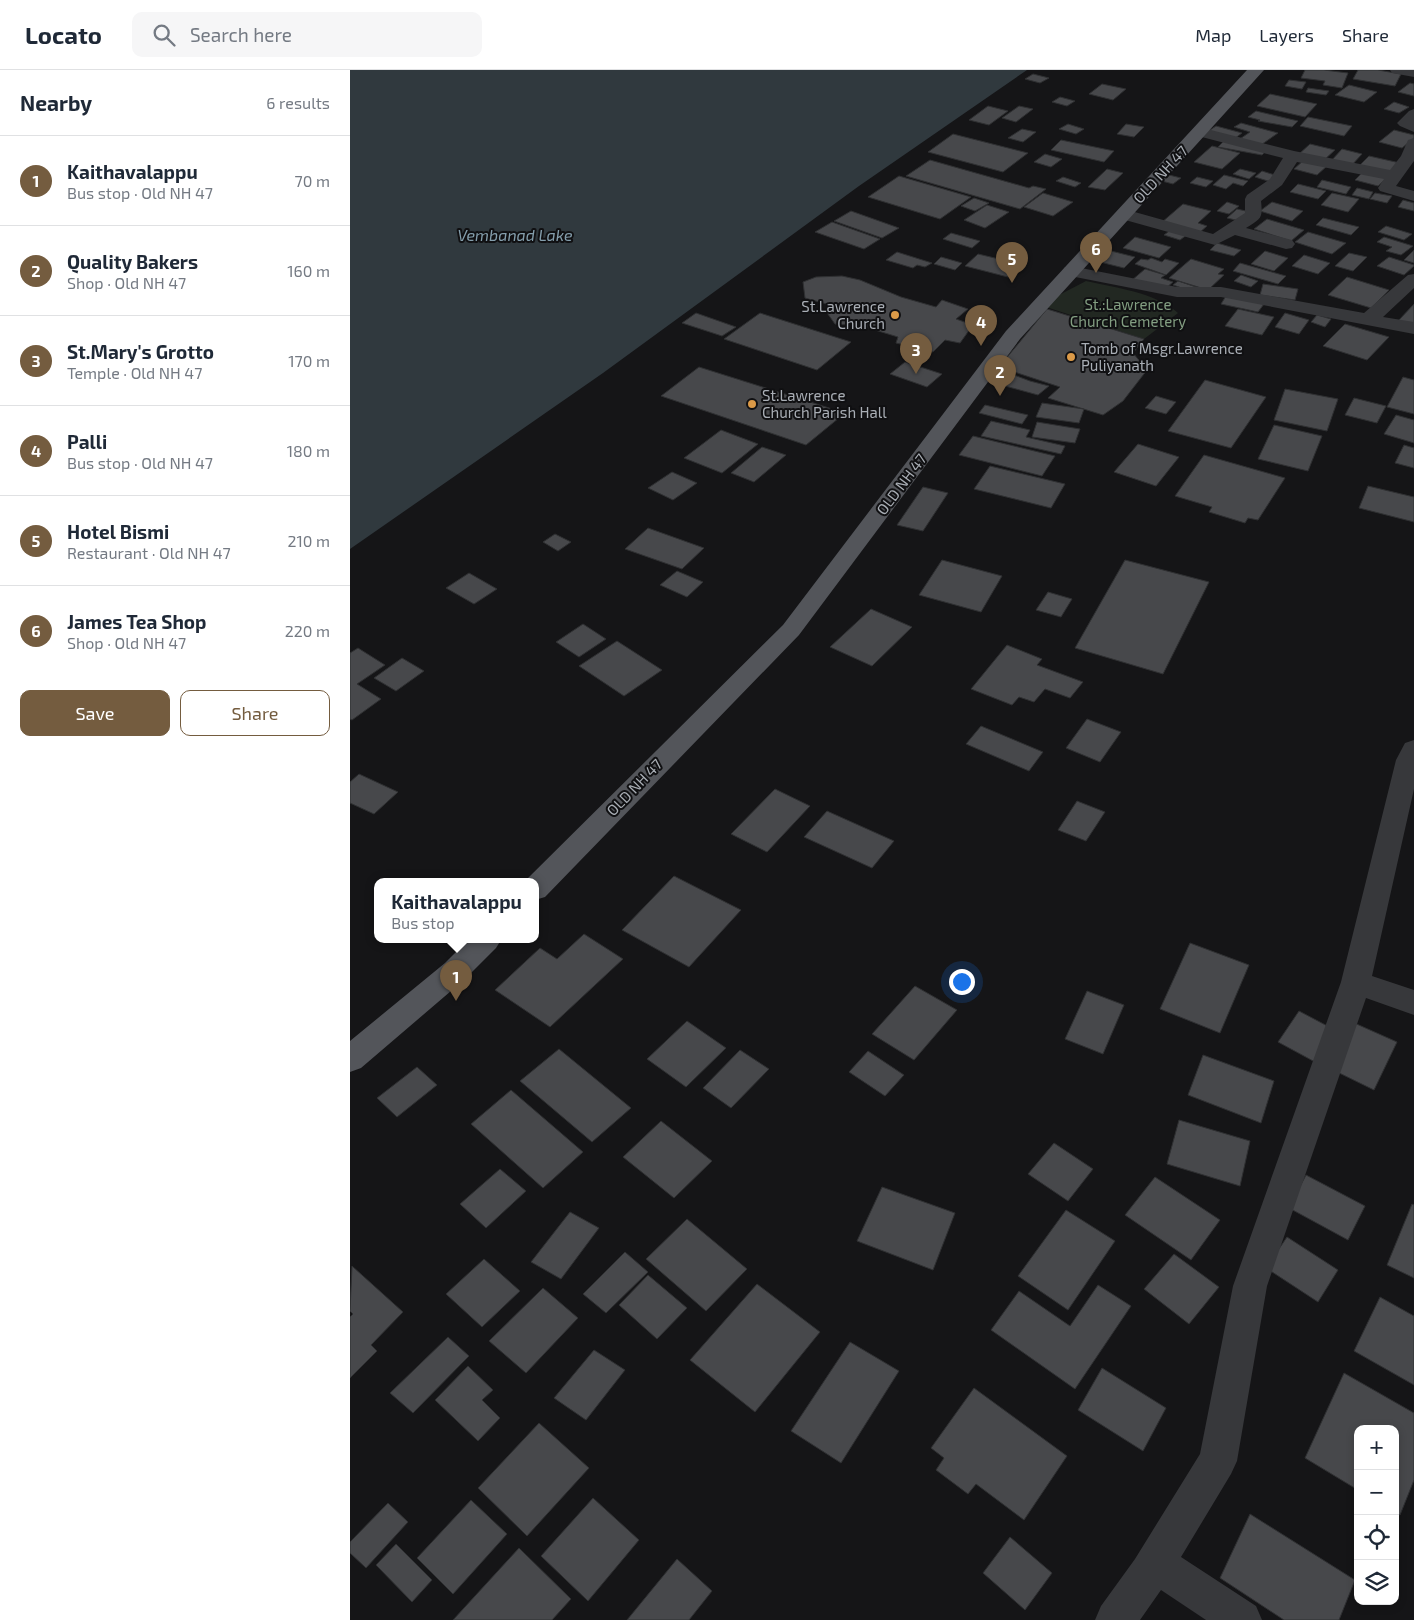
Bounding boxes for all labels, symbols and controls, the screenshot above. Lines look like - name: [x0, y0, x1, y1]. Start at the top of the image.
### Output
- search box: [132, 12, 482, 57]
- text: Locato: [25, 20, 102, 49]
- icon: search: [150, 21, 178, 49]
- text: Search here: [190, 23, 292, 46]
- text: Map: [1195, 24, 1231, 46]
- text: Layers: [1259, 24, 1314, 46]
- text: Share: [1342, 24, 1389, 46]
- text: Nearby: [20, 90, 92, 115]
- text: 6 results: [266, 93, 330, 112]
- street label: OLD NH 47: [1129, 141, 1191, 206]
- text: Kaithavalappu: [67, 160, 198, 183]
- text: 1: [33, 171, 39, 190]
- text: 70 m: [295, 171, 330, 190]
- text: Bus stop · Old NH 47: [67, 183, 213, 202]
- water label: Vembanad Lake: [457, 225, 573, 244]
- pin: 6: [1080, 232, 1112, 273]
- pin: 5: [996, 242, 1028, 283]
- text: Quality Bakers: [67, 250, 198, 273]
- text: 2: [31, 261, 41, 280]
- text: 160 m: [287, 261, 330, 280]
- text: Shop · Old NH 47: [67, 273, 186, 292]
- park label: St.:Lawrence Church Cemetery: [1070, 295, 1186, 330]
- place label: St.Lawrence Church: [801, 297, 885, 332]
- pin: 4: [965, 305, 997, 346]
- marker: St.Lawrence Church: [889, 309, 901, 321]
- pin: 3: [900, 333, 932, 374]
- place label: Tomb of Msgr.Lawrence Puliyanath: [1081, 339, 1243, 374]
- text: St.Mary's Grotto: [67, 340, 214, 363]
- text: 3: [31, 351, 41, 370]
- text: 170 m: [288, 351, 330, 370]
- marker: Tomb of Msgr.Lawrence Puliyanath: [1065, 351, 1077, 363]
- pin: 2: [984, 355, 1016, 396]
- text: Temple · Old NH 47: [67, 363, 202, 382]
- place label: St.Lawrence Church Parish Hall: [762, 386, 887, 421]
- marker: St.Lawrence Church Parish Hall: [746, 398, 758, 410]
- text: Palli: [67, 430, 107, 453]
- text: 4: [31, 441, 41, 460]
- text: 180 m: [287, 441, 330, 460]
- street label: OLD NH 47: [872, 450, 930, 518]
- text: Bus stop · Old NH 47: [67, 453, 213, 472]
- text: Hotel Bismi: [67, 520, 169, 543]
- text: 5: [32, 531, 40, 550]
- text: 210 m: [287, 531, 330, 550]
- text: Restaurant · Old NH 47: [67, 543, 231, 562]
- text: James Tea Shop: [67, 610, 206, 633]
- text: 6: [31, 621, 41, 640]
- text: 220 m: [285, 621, 330, 640]
- text: Shop · Old NH 47: [67, 633, 186, 652]
- button: Save: [20, 690, 170, 736]
- button: Share: [180, 690, 330, 736]
- street label: OLD NH 47: [603, 755, 666, 819]
- popup: [374, 878, 539, 943]
- text: Kaithavalappu: [391, 890, 522, 913]
- text: Bus stop: [391, 913, 455, 932]
- pin: 1: [440, 960, 472, 1001]
- your location: [949, 969, 975, 995]
- map controls: [1354, 1425, 1399, 1605]
- button: +: [1354, 1425, 1399, 1470]
- button: −: [1354, 1470, 1399, 1515]
- button: locate: [1354, 1515, 1399, 1560]
- button: layers: [1354, 1560, 1399, 1605]

